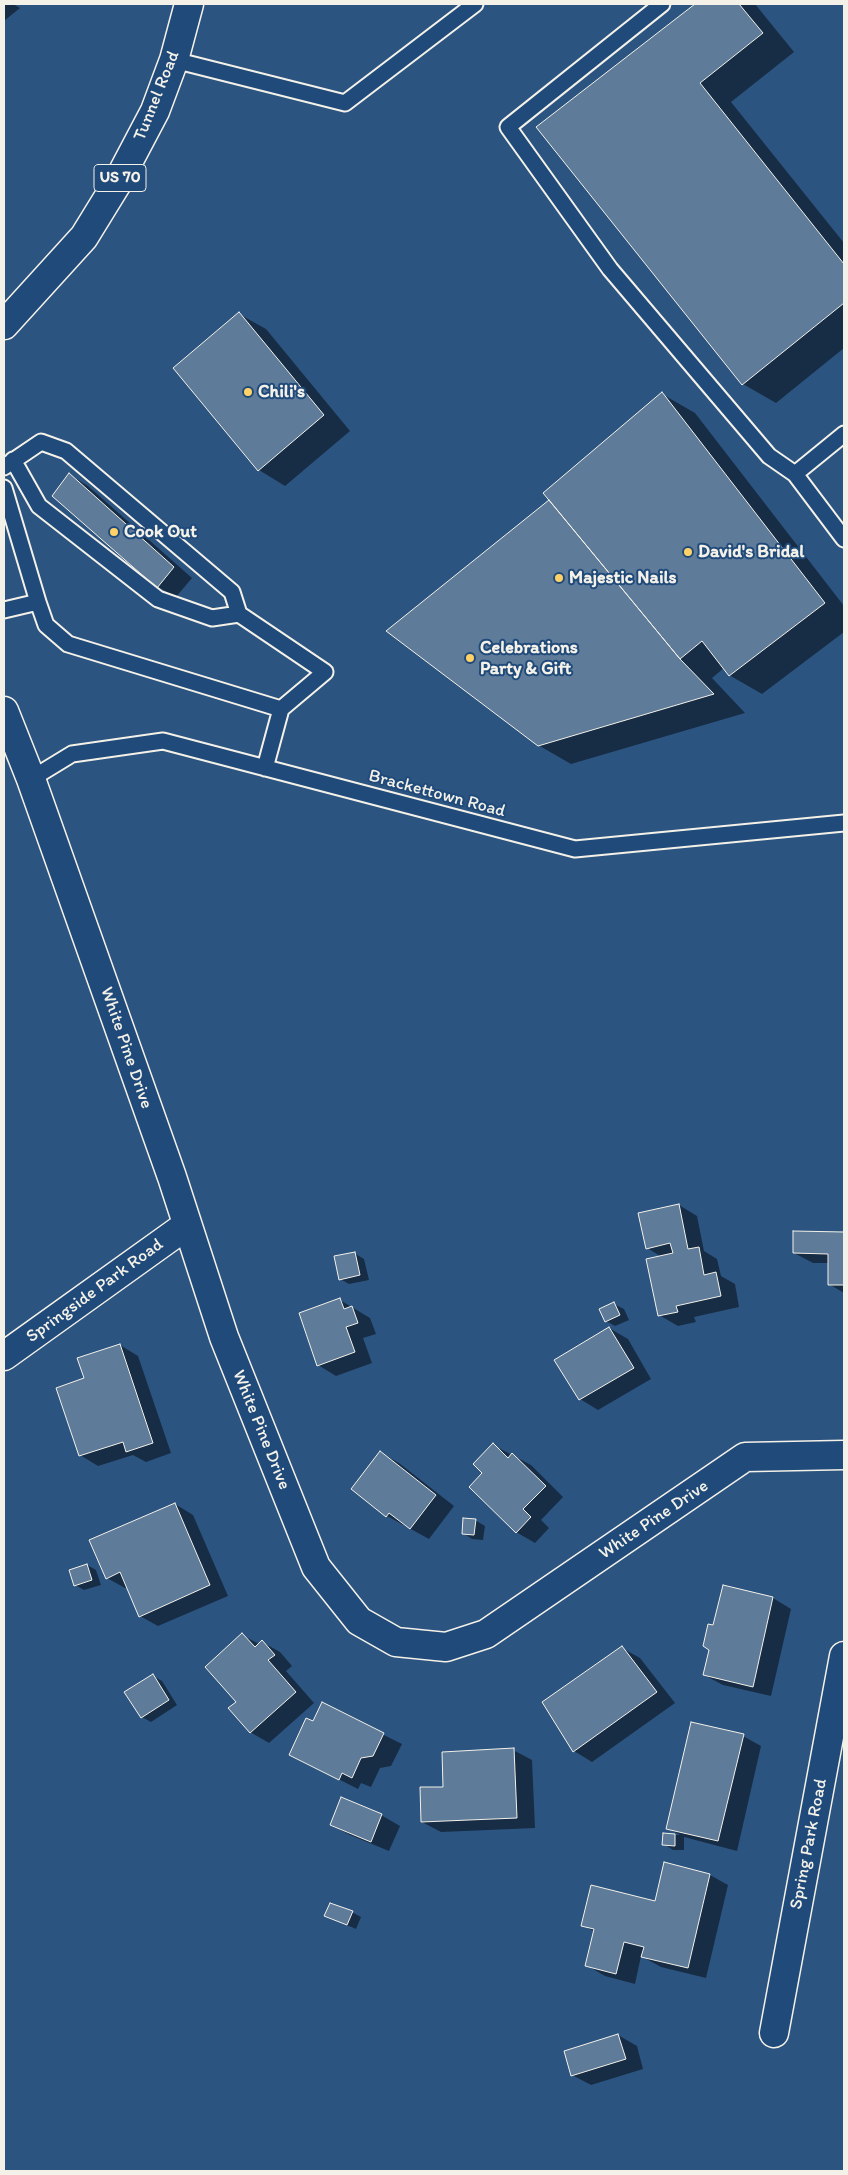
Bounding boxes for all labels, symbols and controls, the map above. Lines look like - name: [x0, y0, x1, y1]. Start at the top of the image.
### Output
- street label: Tunnel Road: [129, 48, 185, 144]
- road number: US 70: [94, 164, 146, 192]
- place label: Chili's: [258, 381, 305, 403]
- marker: Chili's: [242, 386, 254, 398]
- place label: Cook Out: [124, 521, 197, 543]
- marker: Cook Out: [108, 526, 120, 538]
- place label: David's Bridal: [698, 541, 804, 563]
- marker: David's Bridal: [682, 546, 694, 558]
- place label: Majestic Nails: [569, 567, 677, 589]
- marker: Majestic Nails: [553, 572, 565, 584]
- place label: Celebrations Party & Gift: [480, 637, 578, 680]
- marker: Celebrations Party & Gift: [464, 652, 476, 664]
- street label: Brackettown Road: [366, 765, 508, 823]
- street label: White Pine Drive: [95, 984, 157, 1112]
- street label: Springside Park Road: [22, 1234, 168, 1348]
- street label: White Pine Drive: [227, 1367, 295, 1493]
- street label: White Pine Drive: [595, 1475, 713, 1565]
- street label: Spring Park Road: [786, 1777, 832, 1911]

